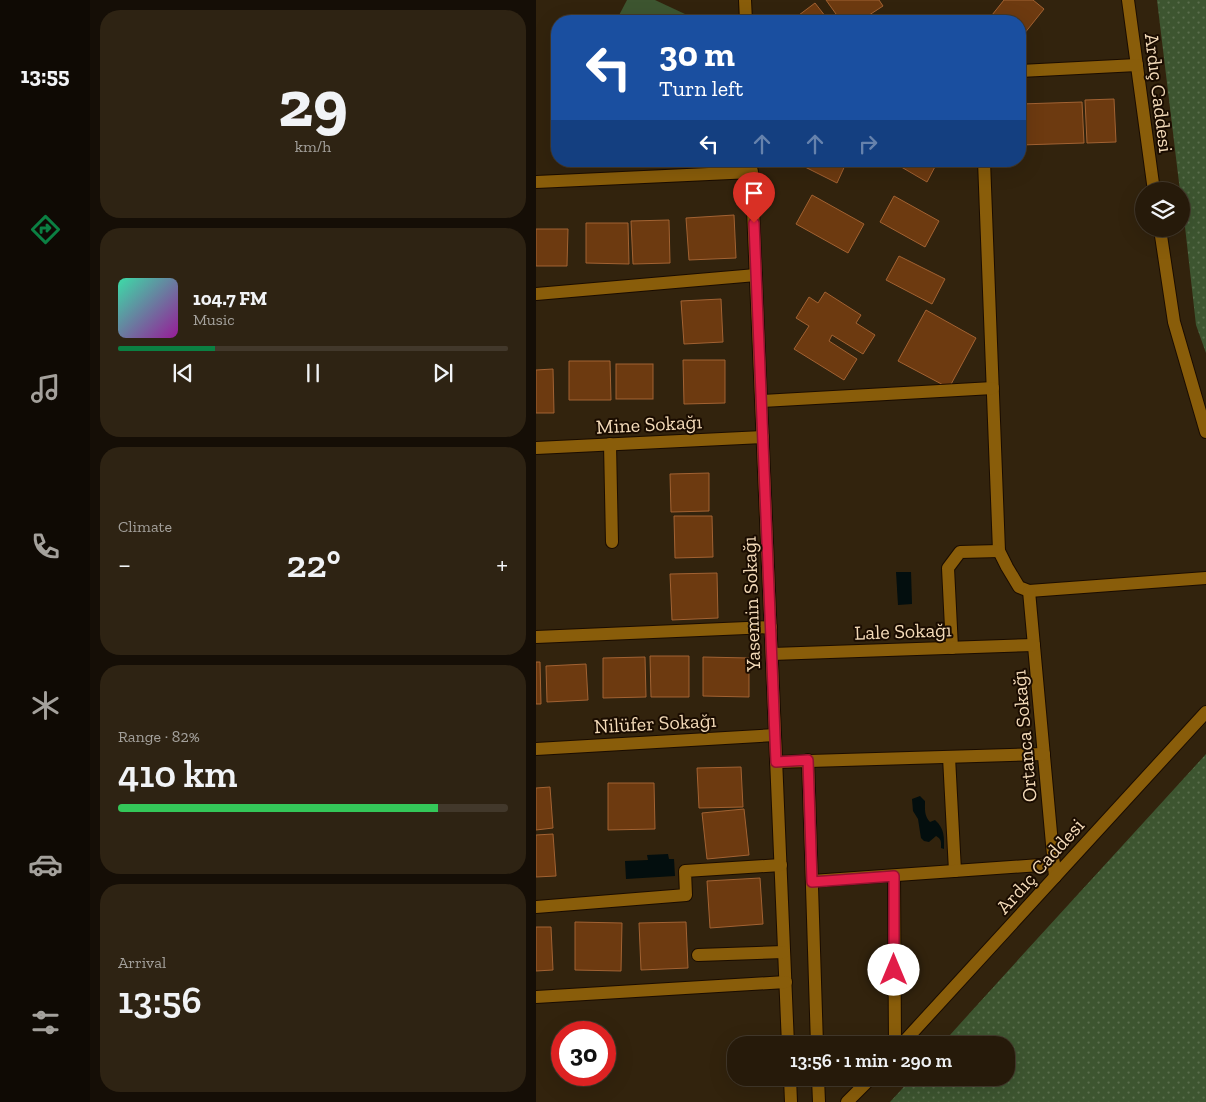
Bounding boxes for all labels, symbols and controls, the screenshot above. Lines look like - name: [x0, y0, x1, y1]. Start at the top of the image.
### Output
- street label: Ardıç Caddesi: [1140, 32, 1178, 154]
- text: 30 m: [659, 33, 735, 75]
- icon: left: [576, 35, 641, 100]
- text: 13:55: [20, 62, 70, 89]
- text: 29: [278, 65, 348, 143]
- text: Turn left: [659, 75, 743, 102]
- icon: left: [695, 130, 723, 158]
- icon: ahead: [748, 130, 776, 158]
- icon: ahead: [801, 130, 829, 158]
- icon: right: [854, 130, 882, 158]
- text: km/h: [295, 137, 331, 156]
- pin: [733, 172, 775, 223]
- icon: arrive: [740, 179, 768, 207]
- map controls: [1135, 182, 1190, 237]
- button: layers: [1135, 182, 1190, 237]
- icon: directions: [28, 212, 63, 247]
- text: 104.7 FM: [193, 287, 267, 310]
- text: Music: [193, 310, 235, 329]
- icon: previous: [169, 359, 197, 387]
- icon: pause: [299, 359, 327, 387]
- icon: next: [429, 359, 457, 387]
- icon: music: [28, 371, 63, 406]
- street label: Mine Sokağı: [595, 409, 703, 439]
- text: Climate: [118, 517, 172, 536]
- icon: phone: [28, 529, 63, 564]
- street label: Yasemin Sokağı: [737, 536, 765, 673]
- text: 22°: [286, 541, 341, 587]
- text: −: [118, 548, 131, 581]
- text: +: [496, 548, 508, 581]
- street label: Lale Sokağı: [854, 617, 952, 645]
- street label: Ortanca Sokağı: [1006, 669, 1042, 803]
- icon: climate: [28, 688, 63, 723]
- street label: Nilüfer Sokağı: [593, 708, 717, 738]
- text: Range · 82%: [118, 727, 200, 746]
- text: 410 km: [118, 751, 237, 797]
- street label: Ardıç Caddesi: [991, 813, 1089, 919]
- icon: car: [28, 847, 63, 882]
- position arrow: [867, 943, 919, 995]
- text: Arrival: [118, 953, 166, 972]
- text: 13:56: [118, 977, 202, 1023]
- icon: filters: [28, 1005, 63, 1040]
- speed limit sign: 30: [551, 1021, 616, 1086]
- text: 13:56 · 1 min · 290 m: [790, 1049, 952, 1072]

